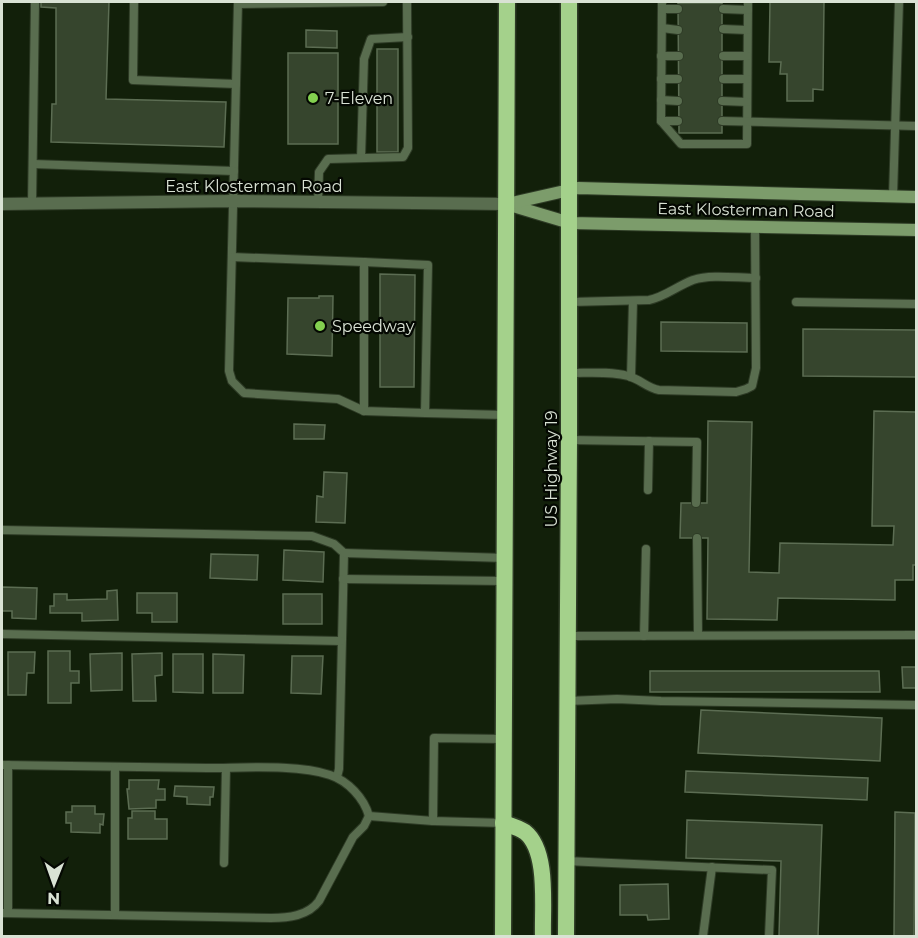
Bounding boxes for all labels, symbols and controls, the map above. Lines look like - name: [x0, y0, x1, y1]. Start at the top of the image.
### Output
- place label: 7-Eleven: [325, 89, 393, 108]
- marker: 7-Eleven: [306, 91, 320, 105]
- street label: East Klosterman Road: [165, 177, 343, 196]
- street label: East Klosterman Road: [657, 199, 835, 221]
- place label: Speedway: [332, 317, 415, 336]
- marker: Speedway: [313, 319, 327, 333]
- street label: US Highway 19: [542, 411, 561, 527]
- north arrow: [24, 854, 84, 914]
- text: N: [47, 889, 60, 908]

